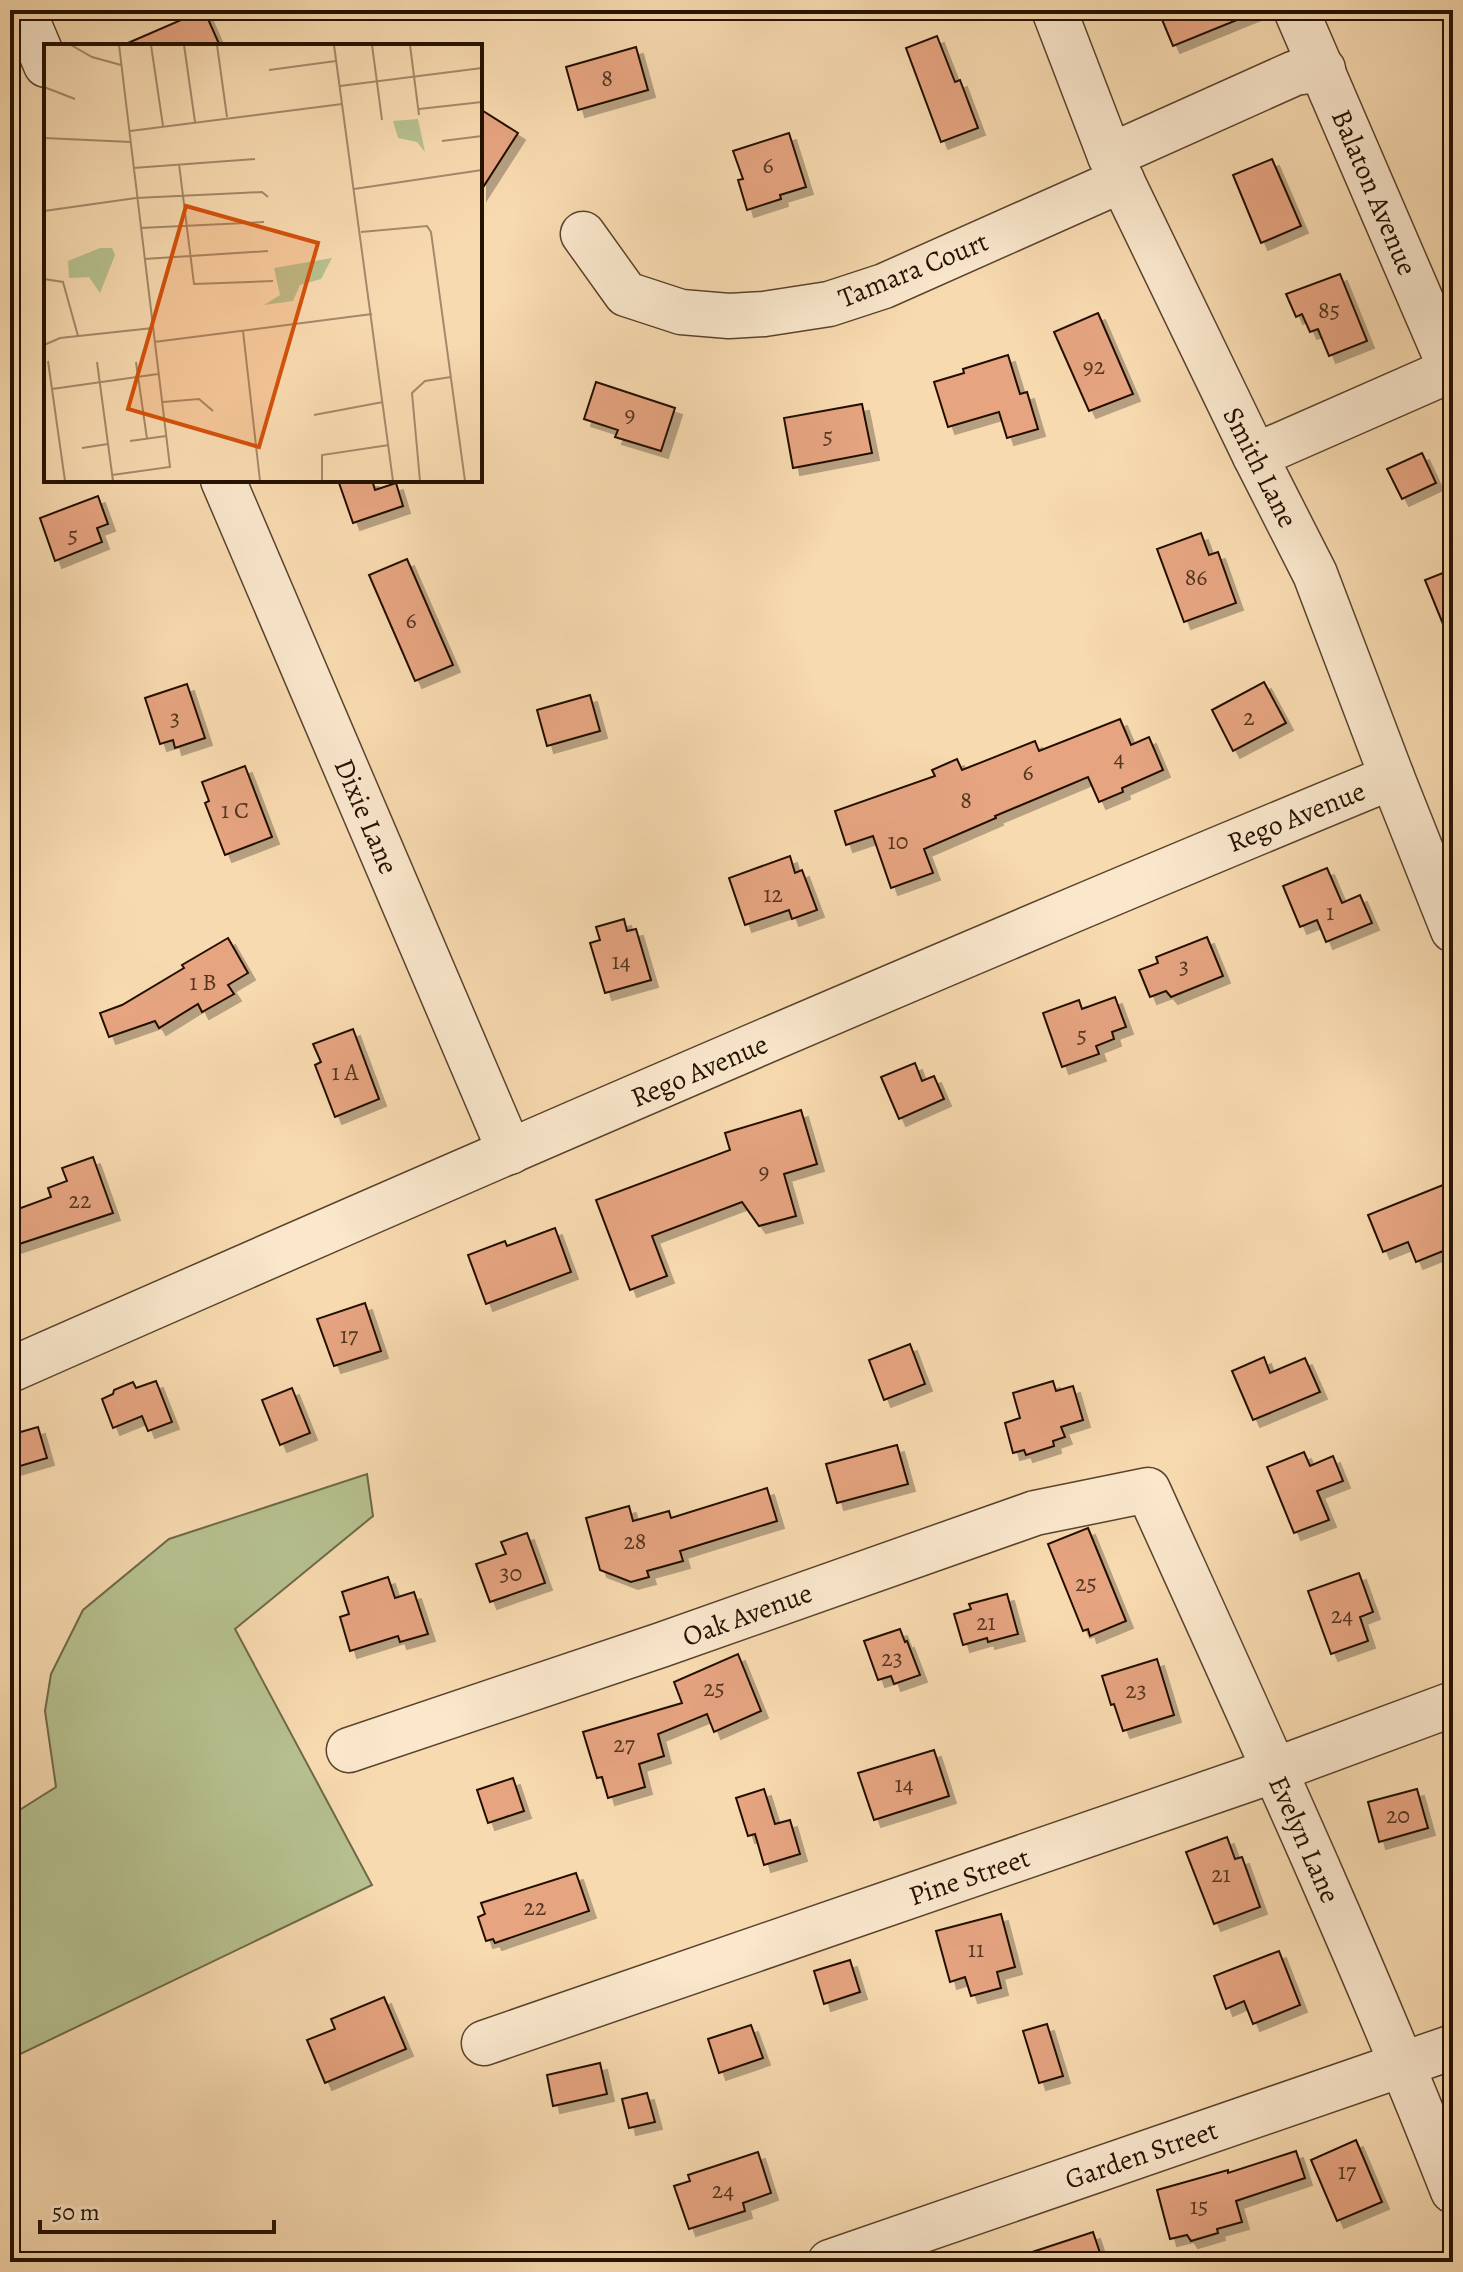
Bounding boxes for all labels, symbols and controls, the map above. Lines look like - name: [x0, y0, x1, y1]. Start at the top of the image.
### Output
- inset map: [44, 44, 482, 482]
- house number: 8: [601, 62, 613, 94]
- street label: Balaton Avenue: [1322, 103, 1426, 281]
- house number: 6: [762, 149, 774, 181]
- street label: Tamara Court: [833, 223, 994, 317]
- house number: 85: [1318, 294, 1340, 326]
- house number: 92: [1083, 350, 1105, 382]
- house number: 9: [625, 398, 635, 430]
- street label: Smith Lane: [1214, 401, 1307, 534]
- house number: 5: [823, 420, 833, 452]
- house number: 5: [68, 519, 78, 551]
- house number: 86: [1185, 561, 1207, 593]
- house number: 6: [405, 604, 417, 636]
- house number: 2: [1243, 701, 1255, 733]
- house number: 3: [170, 702, 180, 734]
- house number: 4: [1114, 742, 1125, 774]
- street label: Dixie Lane: [325, 753, 407, 880]
- house number: 6: [1022, 756, 1034, 788]
- street label: Rego Avenue: [1222, 772, 1371, 862]
- house number: 8: [960, 784, 972, 816]
- house number: 1 C: [221, 794, 249, 826]
- house number: 10: [888, 825, 909, 857]
- house number: 12: [763, 878, 783, 910]
- house number: 1: [1326, 896, 1334, 928]
- house number: 14: [611, 945, 631, 977]
- house number: 3: [1179, 950, 1189, 982]
- house number: 1 B: [189, 966, 217, 998]
- house number: 5: [1077, 1019, 1087, 1051]
- street label: Rego Avenue: [625, 1025, 774, 1117]
- house number: 1 A: [332, 1056, 359, 1088]
- house number: 9: [759, 1155, 769, 1187]
- house number: 22: [69, 1184, 91, 1216]
- house number: 17: [340, 1319, 359, 1351]
- house number: 28: [623, 1525, 647, 1557]
- house number: 30: [500, 1557, 522, 1589]
- house number: 25: [1075, 1567, 1097, 1599]
- street label: Oak Avenue: [677, 1574, 817, 1656]
- house number: 24: [1331, 1599, 1353, 1631]
- house number: 21: [976, 1606, 996, 1638]
- house number: 23: [881, 1642, 903, 1674]
- house number: 25: [703, 1672, 725, 1704]
- house number: 23: [1125, 1674, 1147, 1706]
- house number: 27: [613, 1728, 636, 1760]
- house number: 14: [894, 1768, 914, 1800]
- street label: Evelyn Lane: [1259, 1770, 1349, 1909]
- house number: 20: [1386, 1799, 1410, 1831]
- street label: Pine Street: [904, 1839, 1035, 1915]
- house number: 21: [1211, 1858, 1231, 1890]
- house number: 22: [524, 1891, 546, 1923]
- house number: 11: [968, 1933, 984, 1965]
- street label: Garden Street: [1060, 2111, 1223, 2199]
- house number: 17: [1338, 2155, 1357, 2187]
- house number: 24: [712, 2174, 734, 2206]
- scale bar: [40, 2184, 274, 2234]
- house number: 15: [1190, 2190, 1208, 2222]
- text: 50 m: [52, 2196, 100, 2228]

